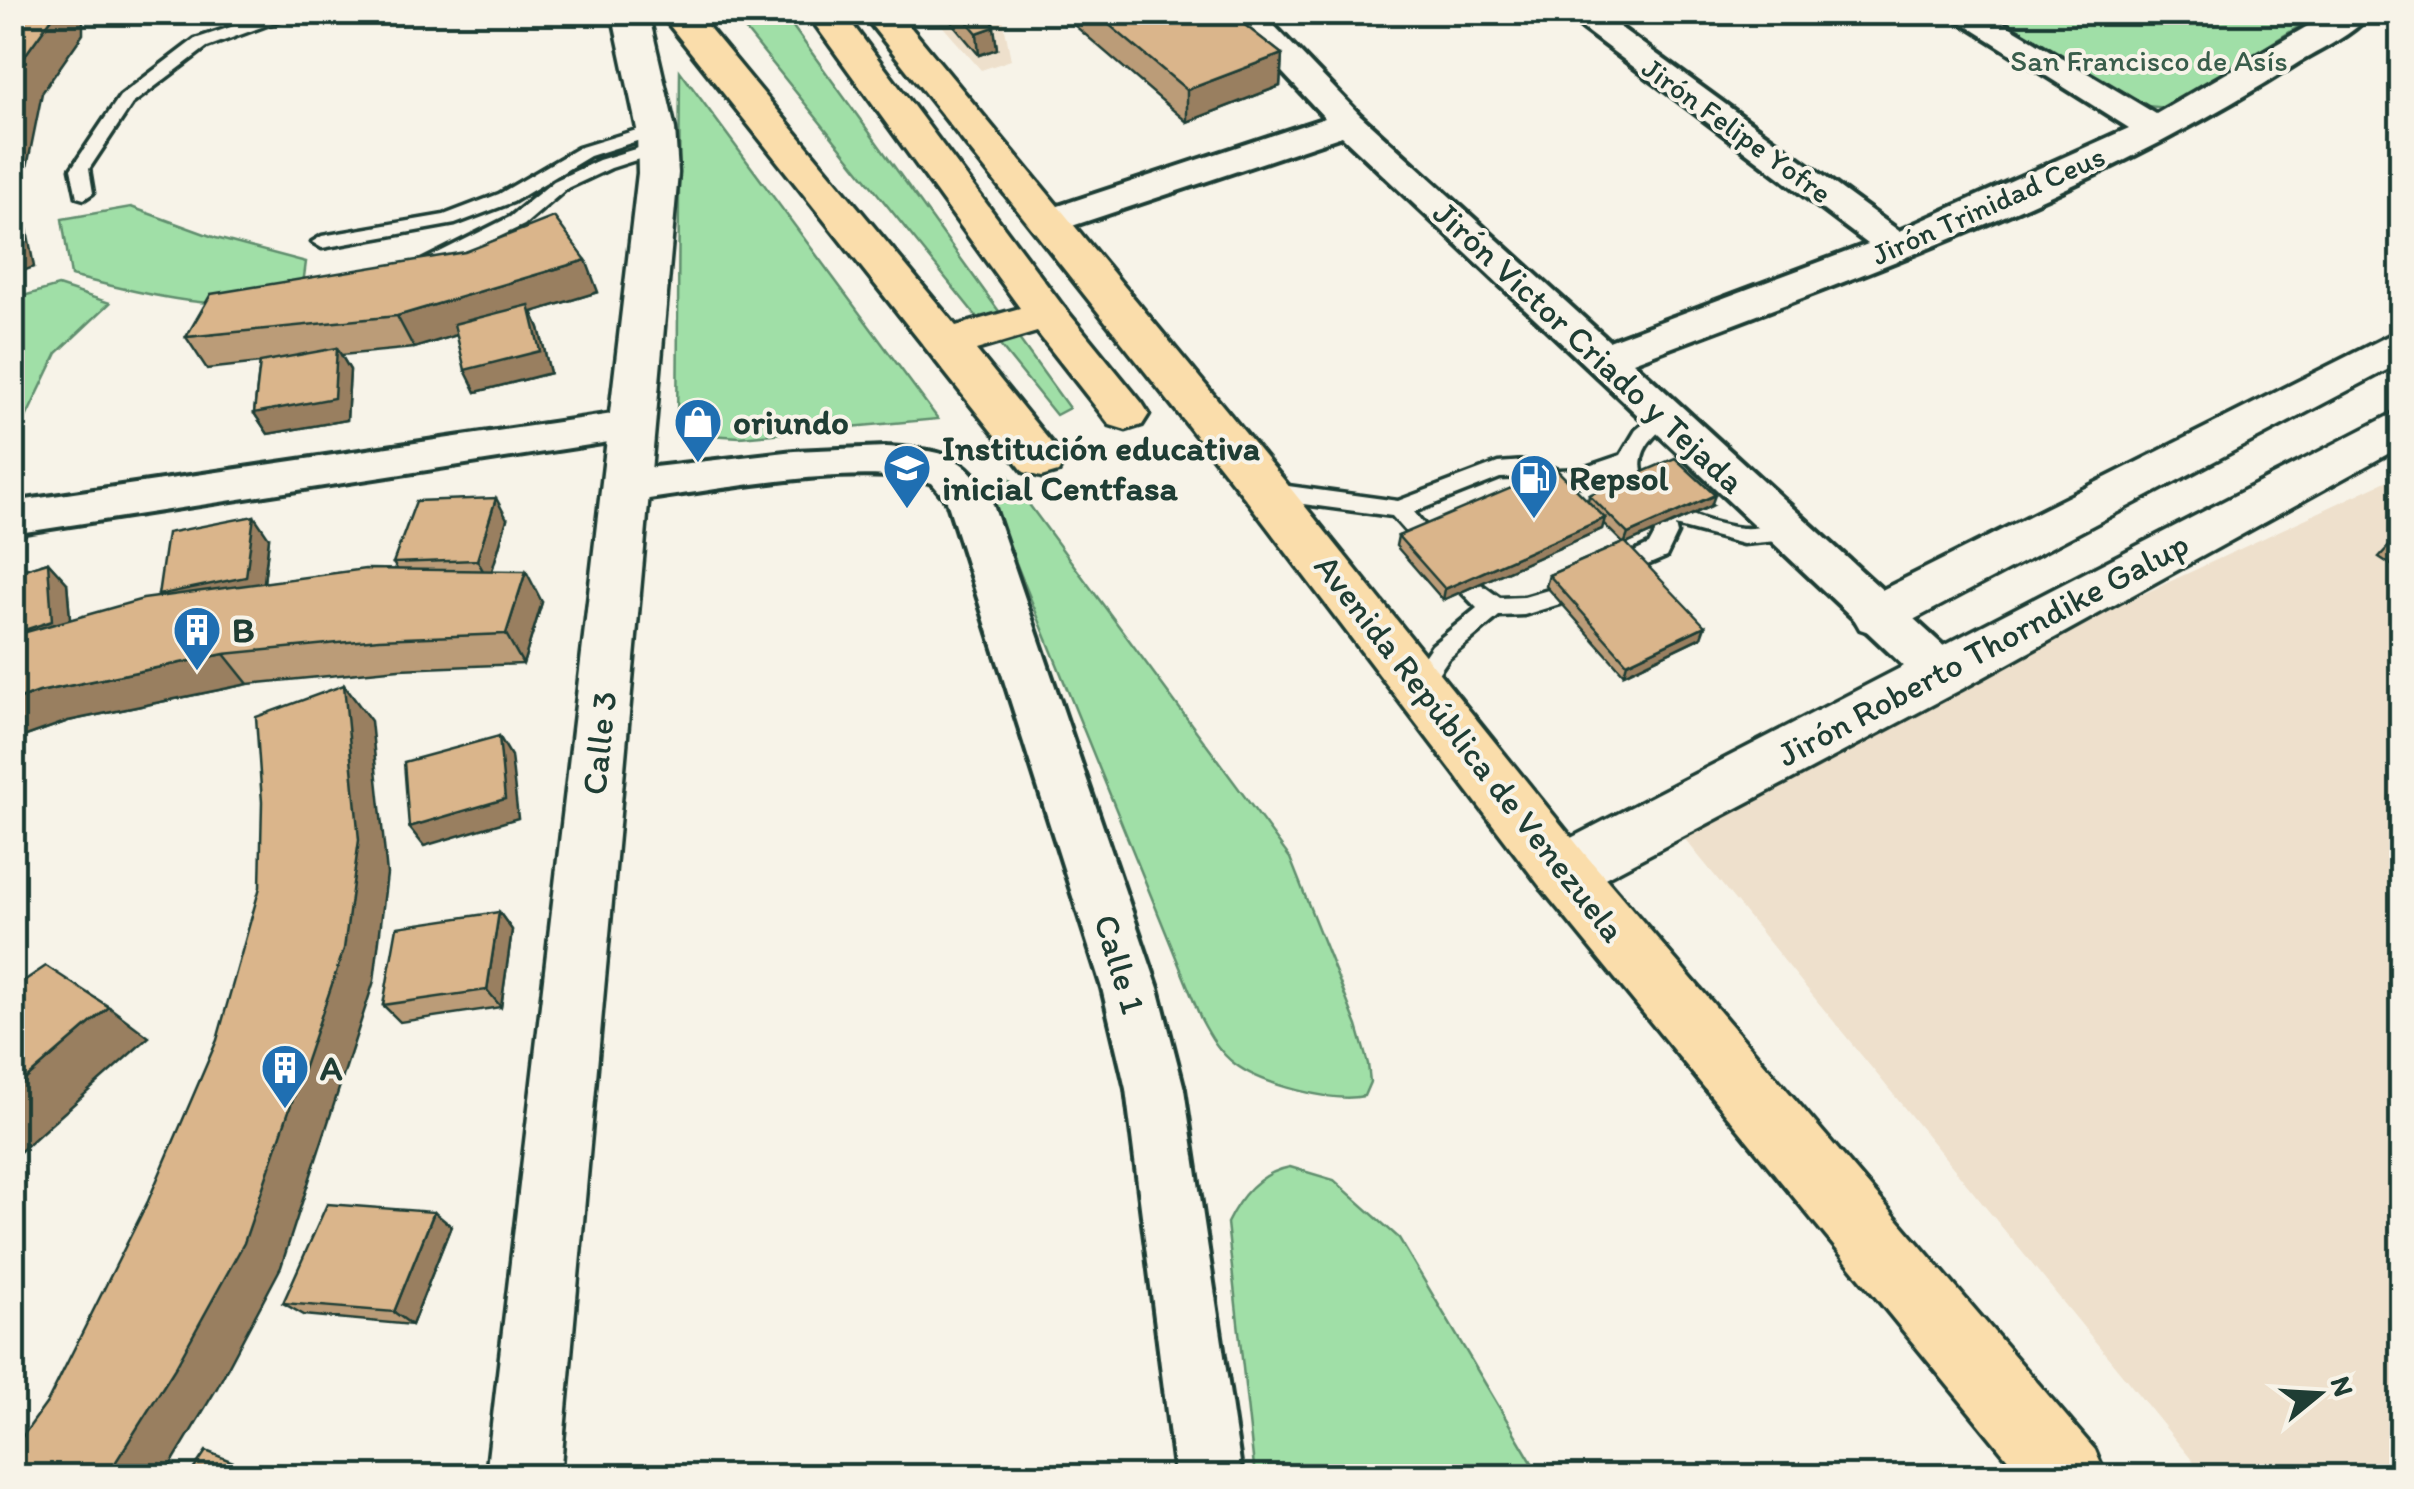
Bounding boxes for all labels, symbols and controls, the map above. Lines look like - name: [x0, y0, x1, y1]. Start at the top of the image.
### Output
- park label: San Francisco de Asís: [2010, 42, 2288, 79]
- street label: Jirón Felipe Yofre: [1635, 49, 1839, 211]
- street label: Jirón Trinidad Ceus: [1866, 137, 2110, 273]
- street label: Jirón Victor Criado y Tejada: [1425, 192, 1753, 502]
- shop icon: oriundo: [672, 396, 724, 464]
- place label: oriundo: [733, 401, 849, 443]
- place label: Institución educativa inicial Centfasa: [942, 427, 1261, 509]
- school or university icon: Institución educativa inicial Centfasa: [881, 442, 933, 510]
- fuel station icon: Repsol: [1508, 452, 1560, 520]
- place label: Repsol: [1569, 457, 1668, 499]
- street label: Jirón Roberto Thorndike Galup: [1770, 522, 2196, 776]
- street label: Avenida República de Venezuela: [1306, 546, 1634, 950]
- building icon: B: [171, 604, 223, 672]
- place label: B: [232, 609, 255, 651]
- street label: Calle 3: [573, 689, 625, 797]
- street label: Calle 1: [1085, 909, 1155, 1019]
- building icon: A: [259, 1042, 311, 1110]
- place label: A: [320, 1047, 343, 1089]
- north arrow: [2269, 1344, 2369, 1444]
- text: N: [2324, 1372, 2362, 1401]

